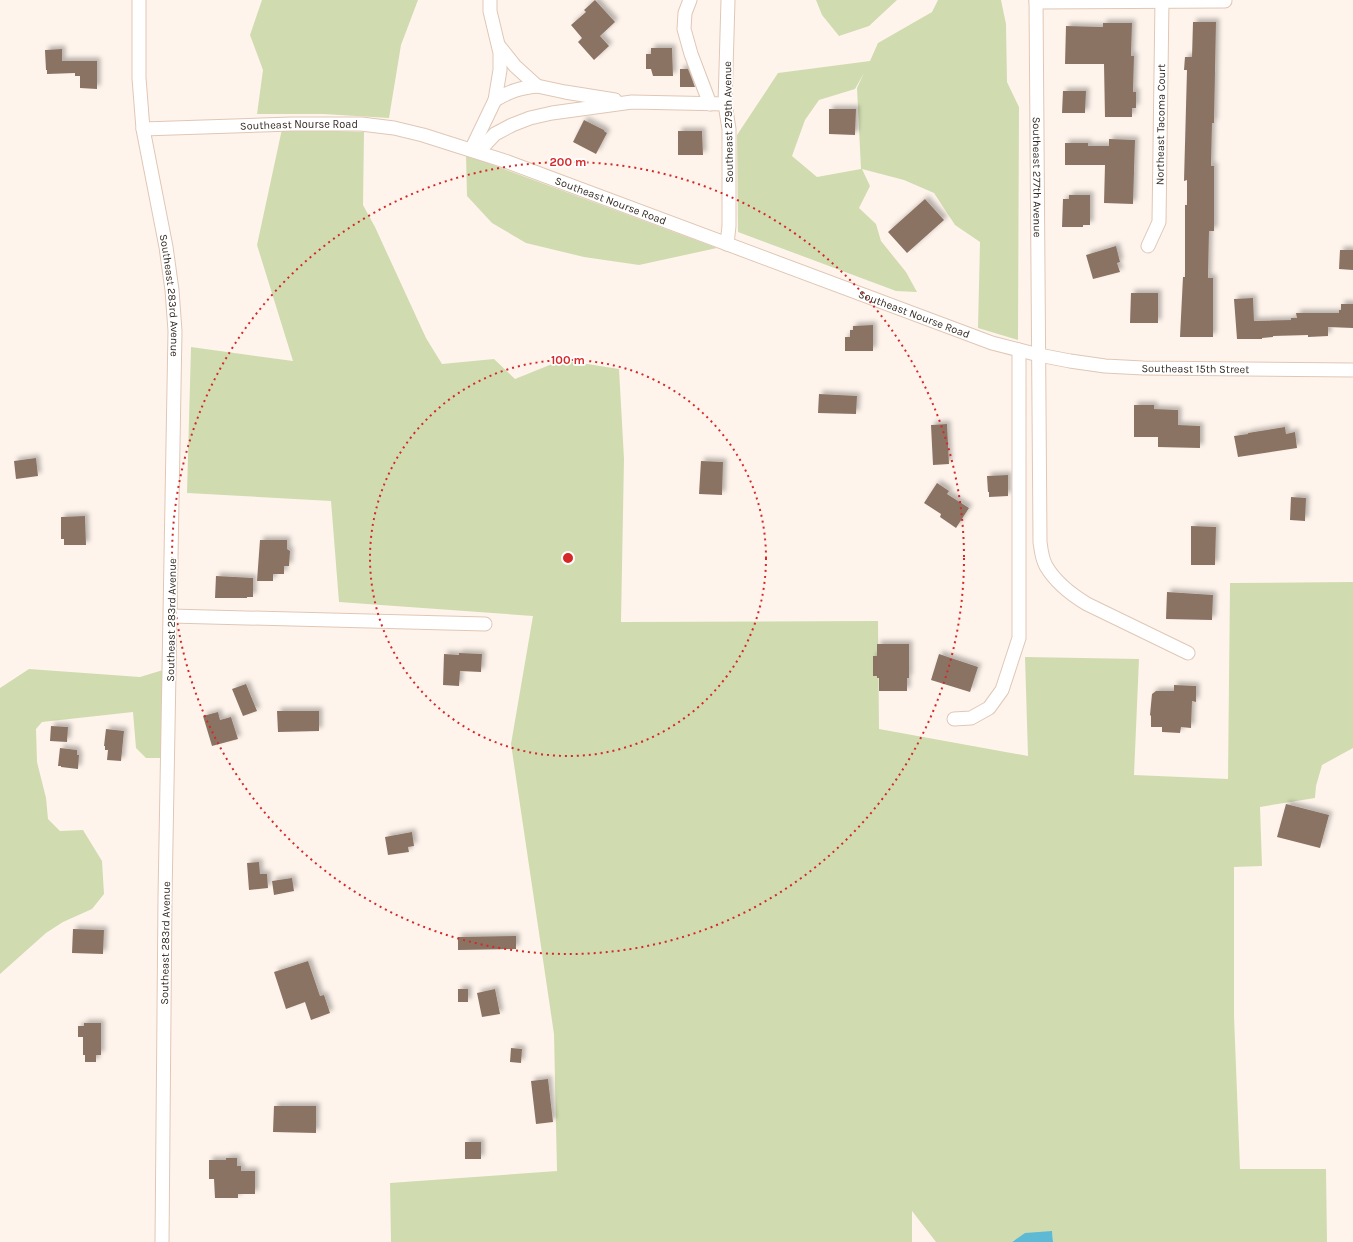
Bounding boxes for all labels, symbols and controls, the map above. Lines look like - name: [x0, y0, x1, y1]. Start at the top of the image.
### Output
- street label: Southeast 279th Avenue: [721, 61, 736, 183]
- street label: Northeast Tacoma Court: [1153, 64, 1168, 185]
- street label: Southeast 277th Avenue: [1030, 117, 1044, 238]
- street label: Southeast Nourse Road: [240, 118, 358, 133]
- text: 200 m: [550, 155, 586, 169]
- street label: Southeast Nourse Road: [553, 174, 668, 228]
- street label: Southeast 283rd Avenue: [157, 233, 181, 357]
- street label: Southeast Nourse Road: [856, 288, 972, 341]
- text: 100 m: [551, 353, 585, 367]
- street label: Southeast 15th Street: [1141, 362, 1249, 376]
- centre of rings: [561, 551, 575, 565]
- street label: Southeast 283rd Avenue: [164, 558, 179, 682]
- street label: Southeast 283rd Avenue: [158, 881, 173, 1005]

